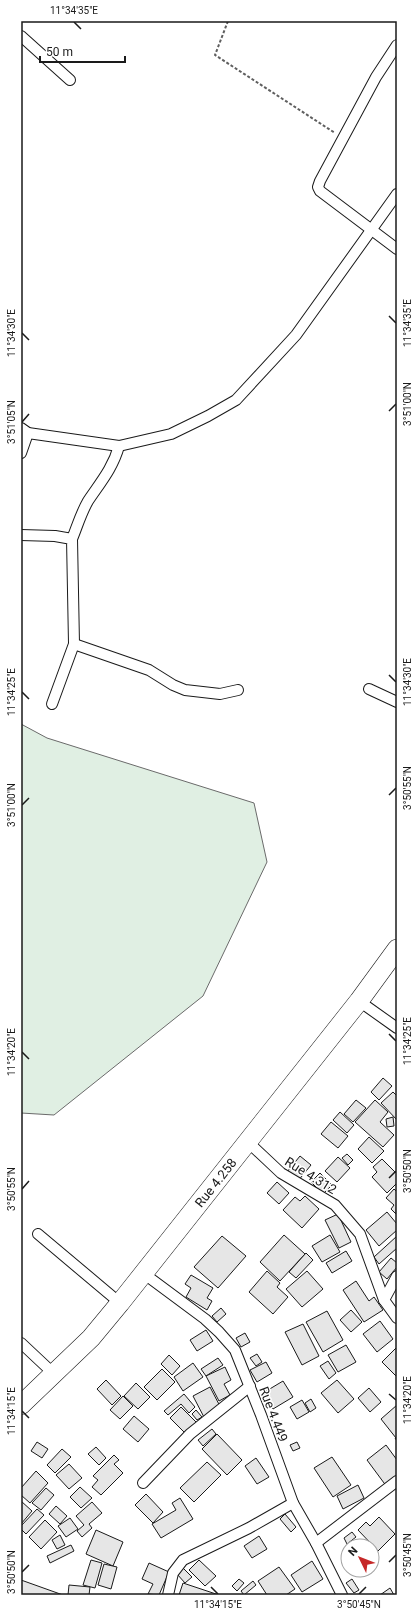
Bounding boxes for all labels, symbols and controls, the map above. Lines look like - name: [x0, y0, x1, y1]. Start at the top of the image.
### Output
- text: 11°34'35"E: [50, 5, 98, 16]
- scale bar: [40, 38, 125, 64]
- text: 50 m: [46, 45, 73, 59]
- text: 11°34'35"E: [402, 299, 413, 347]
- text: 11°34'30"E: [6, 309, 17, 357]
- text: 3°51'00"N: [402, 382, 413, 426]
- text: 3°51'05"N: [6, 400, 17, 444]
- text: 11°34'30"E: [402, 658, 413, 706]
- text: 11°34'25"E: [6, 668, 17, 716]
- text: 3°50'55"N: [402, 766, 413, 810]
- text: 3°51'00"N: [6, 783, 17, 827]
- text: 11°34'25"E: [402, 1017, 413, 1065]
- text: 11°34'20"E: [6, 1028, 17, 1076]
- text: 3°50'50"N: [402, 1149, 413, 1193]
- street label: Rue 4.312: [282, 1154, 339, 1197]
- street label: Rue 4.258: [192, 1155, 240, 1210]
- text: 3°50'55"N: [6, 1167, 17, 1211]
- text: 11°34'20"E: [402, 1376, 413, 1424]
- street label: Rue 4.449: [256, 1384, 291, 1444]
- text: 11°34'15"E: [6, 1387, 17, 1435]
- text: 3°50'45"N: [402, 1533, 413, 1577]
- north arrow: [340, 1538, 380, 1578]
- text: N: [346, 1544, 361, 1559]
- text: 3°50'50"N: [6, 1550, 17, 1594]
- text: 11°34'15"E: [194, 1599, 242, 1610]
- text: 3°50'45"N: [337, 1599, 381, 1610]

